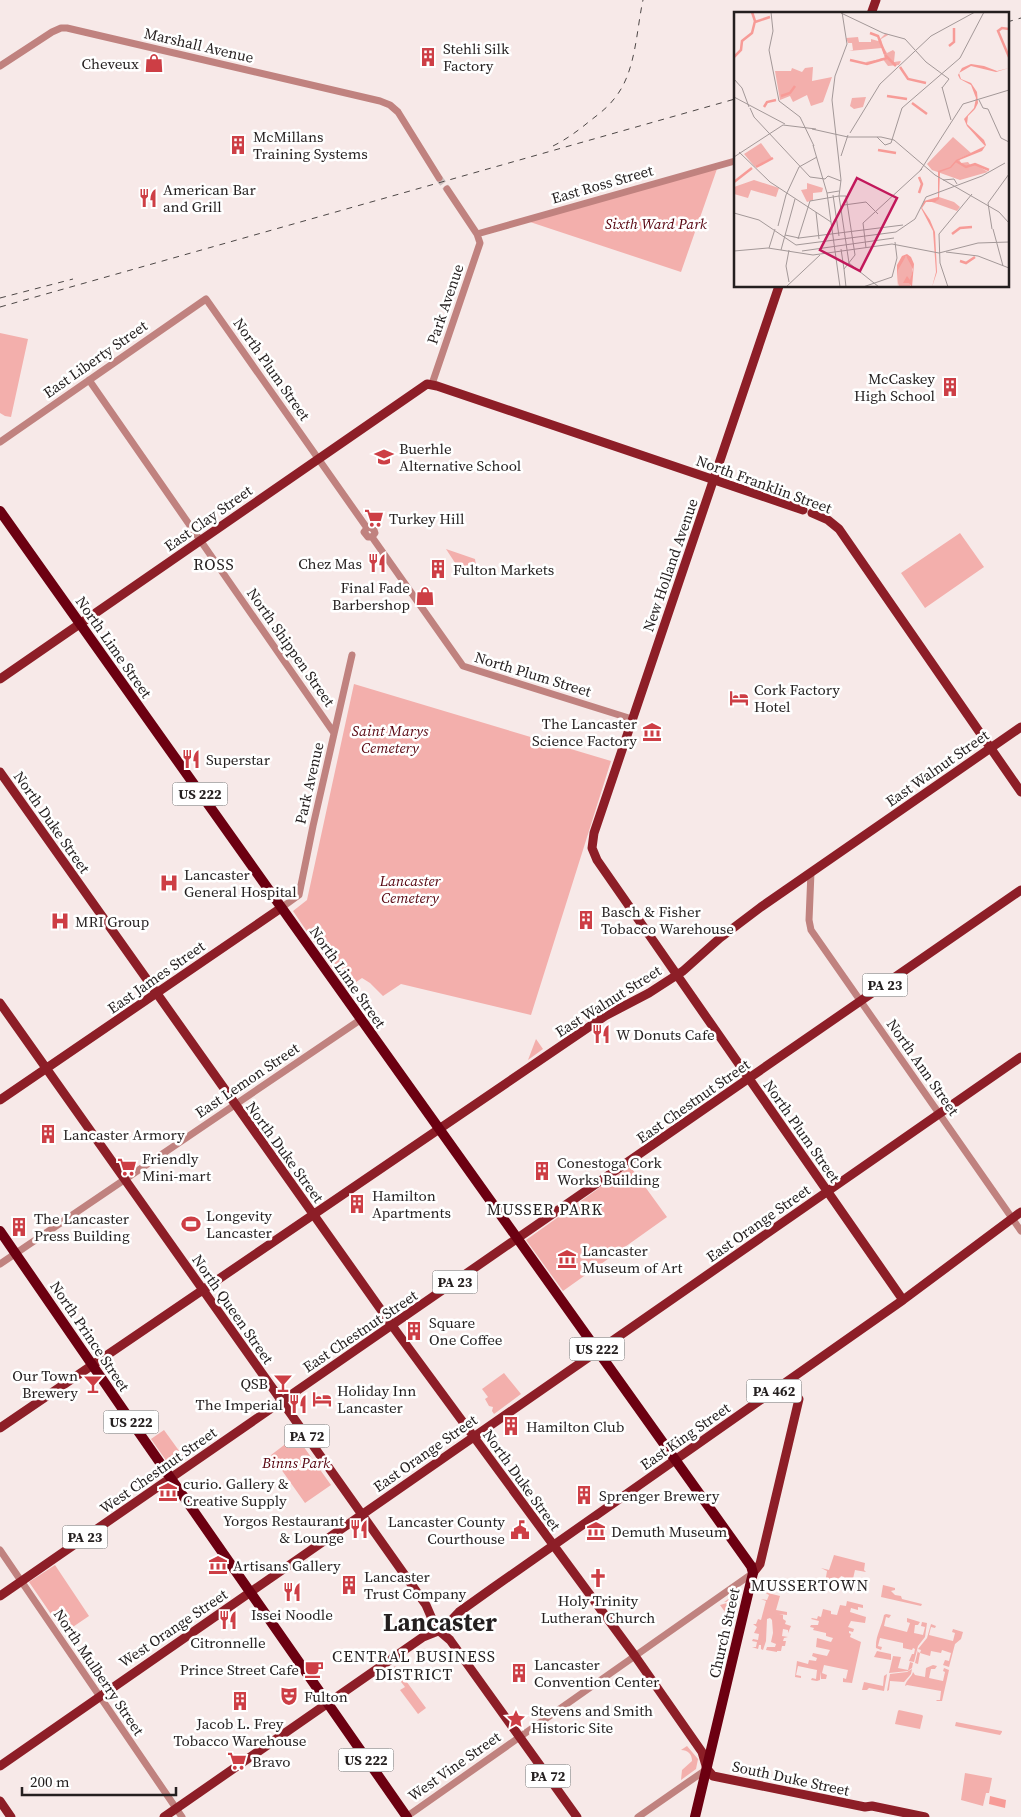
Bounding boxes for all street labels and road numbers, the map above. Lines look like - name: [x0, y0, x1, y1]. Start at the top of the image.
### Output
- street label: Marshall Avenue: [142, 22, 256, 68]
- street label: East Ross Street: [549, 159, 655, 209]
- street label: Park Avenue: [421, 261, 469, 347]
- street label: North Plum Street: [229, 314, 315, 425]
- street label: East Liberty Street: [39, 315, 151, 403]
- street label: North Franklin Street: [693, 450, 835, 518]
- street label: East Clay Street: [160, 480, 256, 556]
- street label: New Holland Avenue: [637, 495, 703, 634]
- street label: North Shippen Street: [242, 584, 340, 711]
- street label: North Lime Street: [71, 592, 157, 702]
- street label: North Plum Street: [472, 646, 594, 702]
- street label: East Walnut Street: [881, 724, 993, 811]
- street label: Park Avenue: [289, 740, 329, 826]
- street label: North Duke Street: [9, 767, 95, 877]
- road number: US 222: [172, 782, 228, 806]
- street label: North Lime Street: [305, 922, 391, 1032]
- street label: East James Street: [103, 936, 209, 1018]
- street label: East Walnut Street: [551, 960, 665, 1042]
- road number: PA 23: [862, 974, 908, 996]
- street label: North Ann Street: [882, 1014, 964, 1120]
- street label: East Lemon Street: [191, 1037, 303, 1123]
- street label: East Chestnut Street: [632, 1054, 754, 1148]
- street label: North Plum Street: [759, 1076, 845, 1187]
- street label: North Duke Street: [241, 1097, 329, 1207]
- street label: East Orange Street: [702, 1179, 814, 1267]
- street label: North Queen Street: [187, 1250, 279, 1368]
- road number: PA 23: [432, 1270, 478, 1294]
- street label: North Prince Street: [45, 1277, 135, 1395]
- street label: East Chestnut Street: [299, 1285, 422, 1377]
- road number: US 222: [570, 1338, 624, 1360]
- road number: PA 462: [746, 1380, 802, 1402]
- street label: East King Street: [636, 1397, 734, 1475]
- street label: East Orange Street: [369, 1409, 481, 1497]
- road number: US 222: [104, 1410, 158, 1434]
- street label: West Chestnut Street: [95, 1422, 221, 1518]
- road number: PA 72: [284, 1424, 330, 1448]
- street label: North Duke Street: [478, 1425, 566, 1535]
- road number: PA 23: [62, 1525, 108, 1548]
- street label: West Orange Street: [115, 1584, 232, 1672]
- street label: Church Street: [703, 1586, 745, 1680]
- street label: North Mulberry Street: [49, 1605, 149, 1740]
- street label: West Vine Street: [404, 1726, 505, 1806]
- road number: US 222: [338, 1748, 394, 1772]
- street label: South Duke Street: [731, 1755, 852, 1801]
- road number: PA 72: [526, 1764, 570, 1788]

